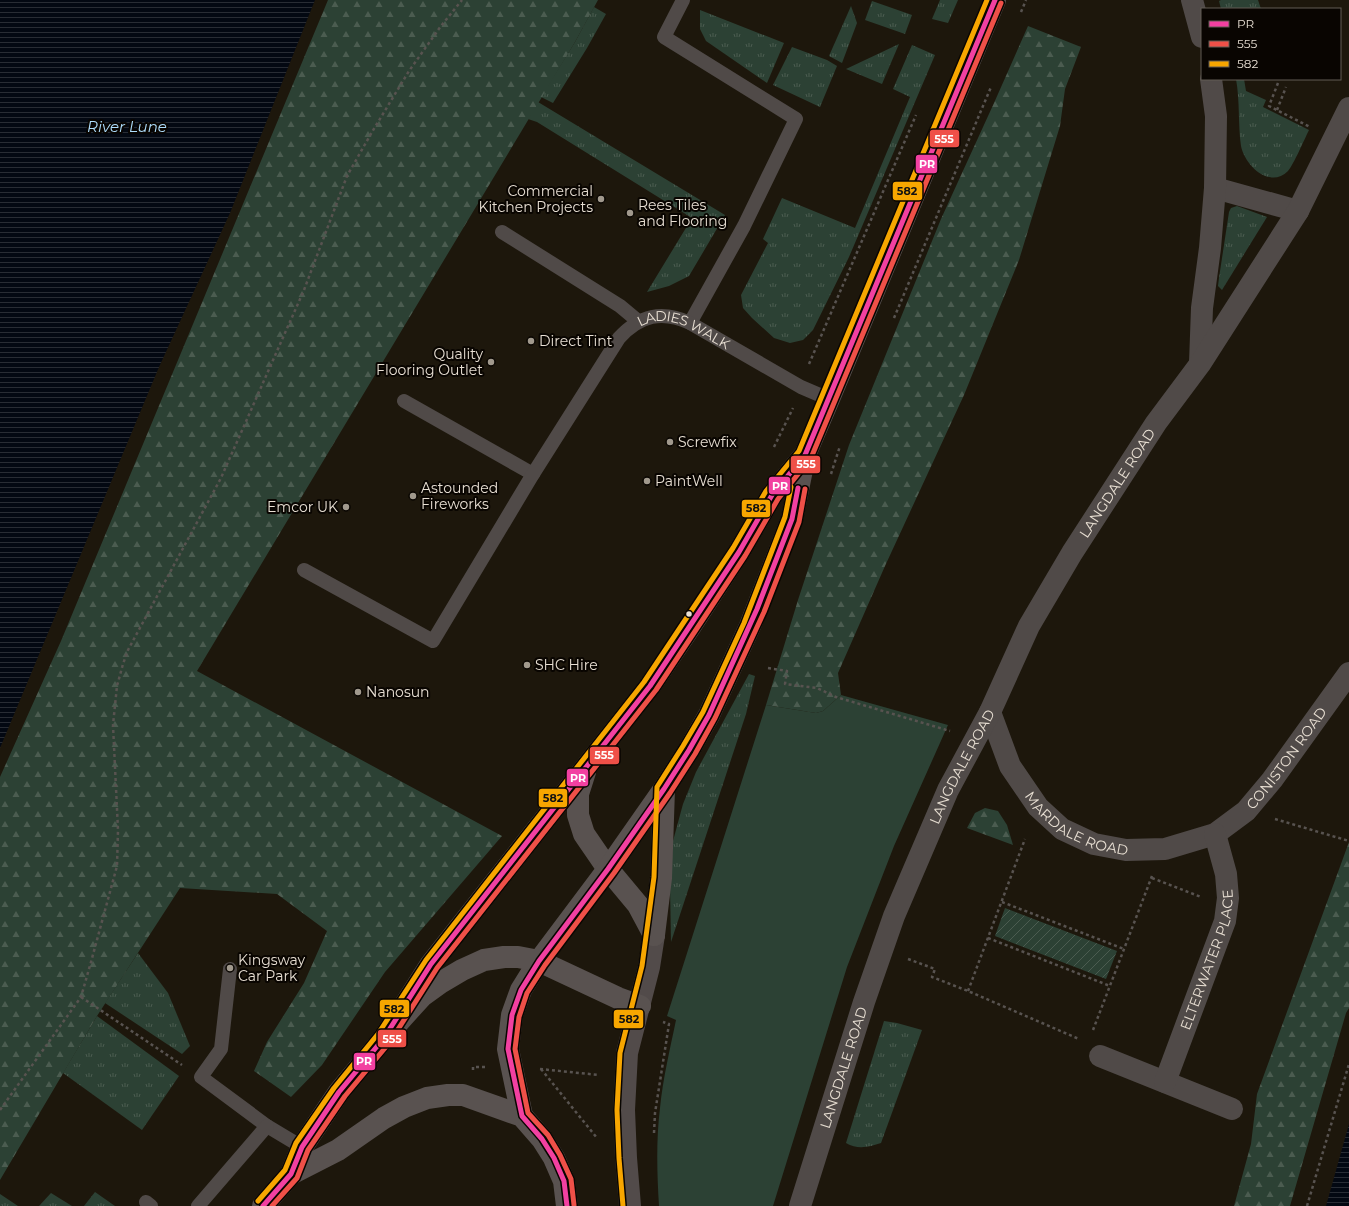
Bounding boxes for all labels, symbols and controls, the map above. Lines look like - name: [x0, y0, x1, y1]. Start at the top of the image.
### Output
- legend: [1201, 8, 1341, 80]
- text: PR: [1237, 16, 1254, 31]
- text: 555: [1237, 36, 1257, 51]
- text: 582: [1237, 56, 1258, 71]
- water label: River Lune: [87, 117, 167, 136]
- line badge: 555: [929, 129, 960, 148]
- text: 555: [934, 132, 954, 146]
- line badge: PR: [915, 154, 938, 174]
- text: PR: [919, 157, 935, 171]
- line badge: 582: [892, 181, 923, 201]
- place label: Commercial Kitchen Projects: [478, 182, 593, 216]
- text: 582: [897, 184, 918, 198]
- marker: Commercial Kitchen Projects: [596, 194, 606, 204]
- place label: Rees Tiles and Flooring: [638, 196, 727, 230]
- marker: Rees Tiles and Flooring: [625, 208, 635, 218]
- street label: LADIES WALK: [634, 307, 733, 353]
- place label: Direct Tint: [539, 332, 613, 350]
- marker: Direct Tint: [526, 336, 536, 346]
- place label: Quality Flooring Outlet: [376, 345, 483, 379]
- marker: Quality Flooring Outlet: [486, 357, 496, 367]
- street label: LANGDALE ROAD: [1075, 425, 1159, 541]
- place label: Screwfix: [678, 433, 737, 451]
- marker: Screwfix: [665, 437, 675, 447]
- line badge: 555: [790, 455, 821, 474]
- text: 555: [796, 457, 816, 471]
- place label: PaintWell: [655, 472, 723, 490]
- marker: PaintWell: [642, 476, 652, 486]
- line badge: PR: [768, 476, 791, 495]
- place label: Astounded Fireworks: [421, 479, 498, 513]
- text: PR: [772, 479, 788, 493]
- marker: Astounded Fireworks: [408, 491, 418, 501]
- place label: Emcor UK: [267, 498, 338, 516]
- line badge: 582: [741, 499, 771, 518]
- text: 582: [746, 501, 767, 515]
- marker: Emcor UK: [341, 502, 351, 512]
- unlabelled marker: [684, 609, 694, 619]
- place label: SHC Hire: [535, 656, 598, 674]
- marker: SHC Hire: [522, 660, 532, 670]
- place label: Nanosun: [366, 683, 430, 701]
- marker: Nanosun: [353, 687, 363, 697]
- street label: CONISTON ROAD: [1242, 704, 1331, 813]
- street label: LANGDALE ROAD: [925, 706, 999, 827]
- line badge: 555: [589, 746, 620, 765]
- text: 555: [594, 748, 614, 762]
- line badge: PR: [566, 768, 589, 787]
- text: PR: [570, 771, 586, 785]
- line badge: 582: [538, 788, 568, 808]
- street label: MARDALE ROAD: [1021, 788, 1130, 859]
- text: 582: [543, 791, 564, 805]
- street label: ELTERWATER PLACE: [1176, 889, 1237, 1032]
- place label: Kingsway Car Park: [238, 951, 305, 985]
- marker: Kingsway Car Park: [225, 963, 235, 973]
- line badge: 582: [379, 999, 410, 1018]
- text: 582: [384, 1002, 405, 1016]
- street label: LANGDALE ROAD: [816, 1005, 871, 1131]
- line badge: 582: [613, 1009, 644, 1029]
- text: 582: [619, 1012, 640, 1026]
- line badge: 555: [377, 1029, 407, 1048]
- text: 555: [382, 1032, 402, 1046]
- line badge: PR: [353, 1052, 376, 1071]
- text: PR: [356, 1054, 372, 1068]

